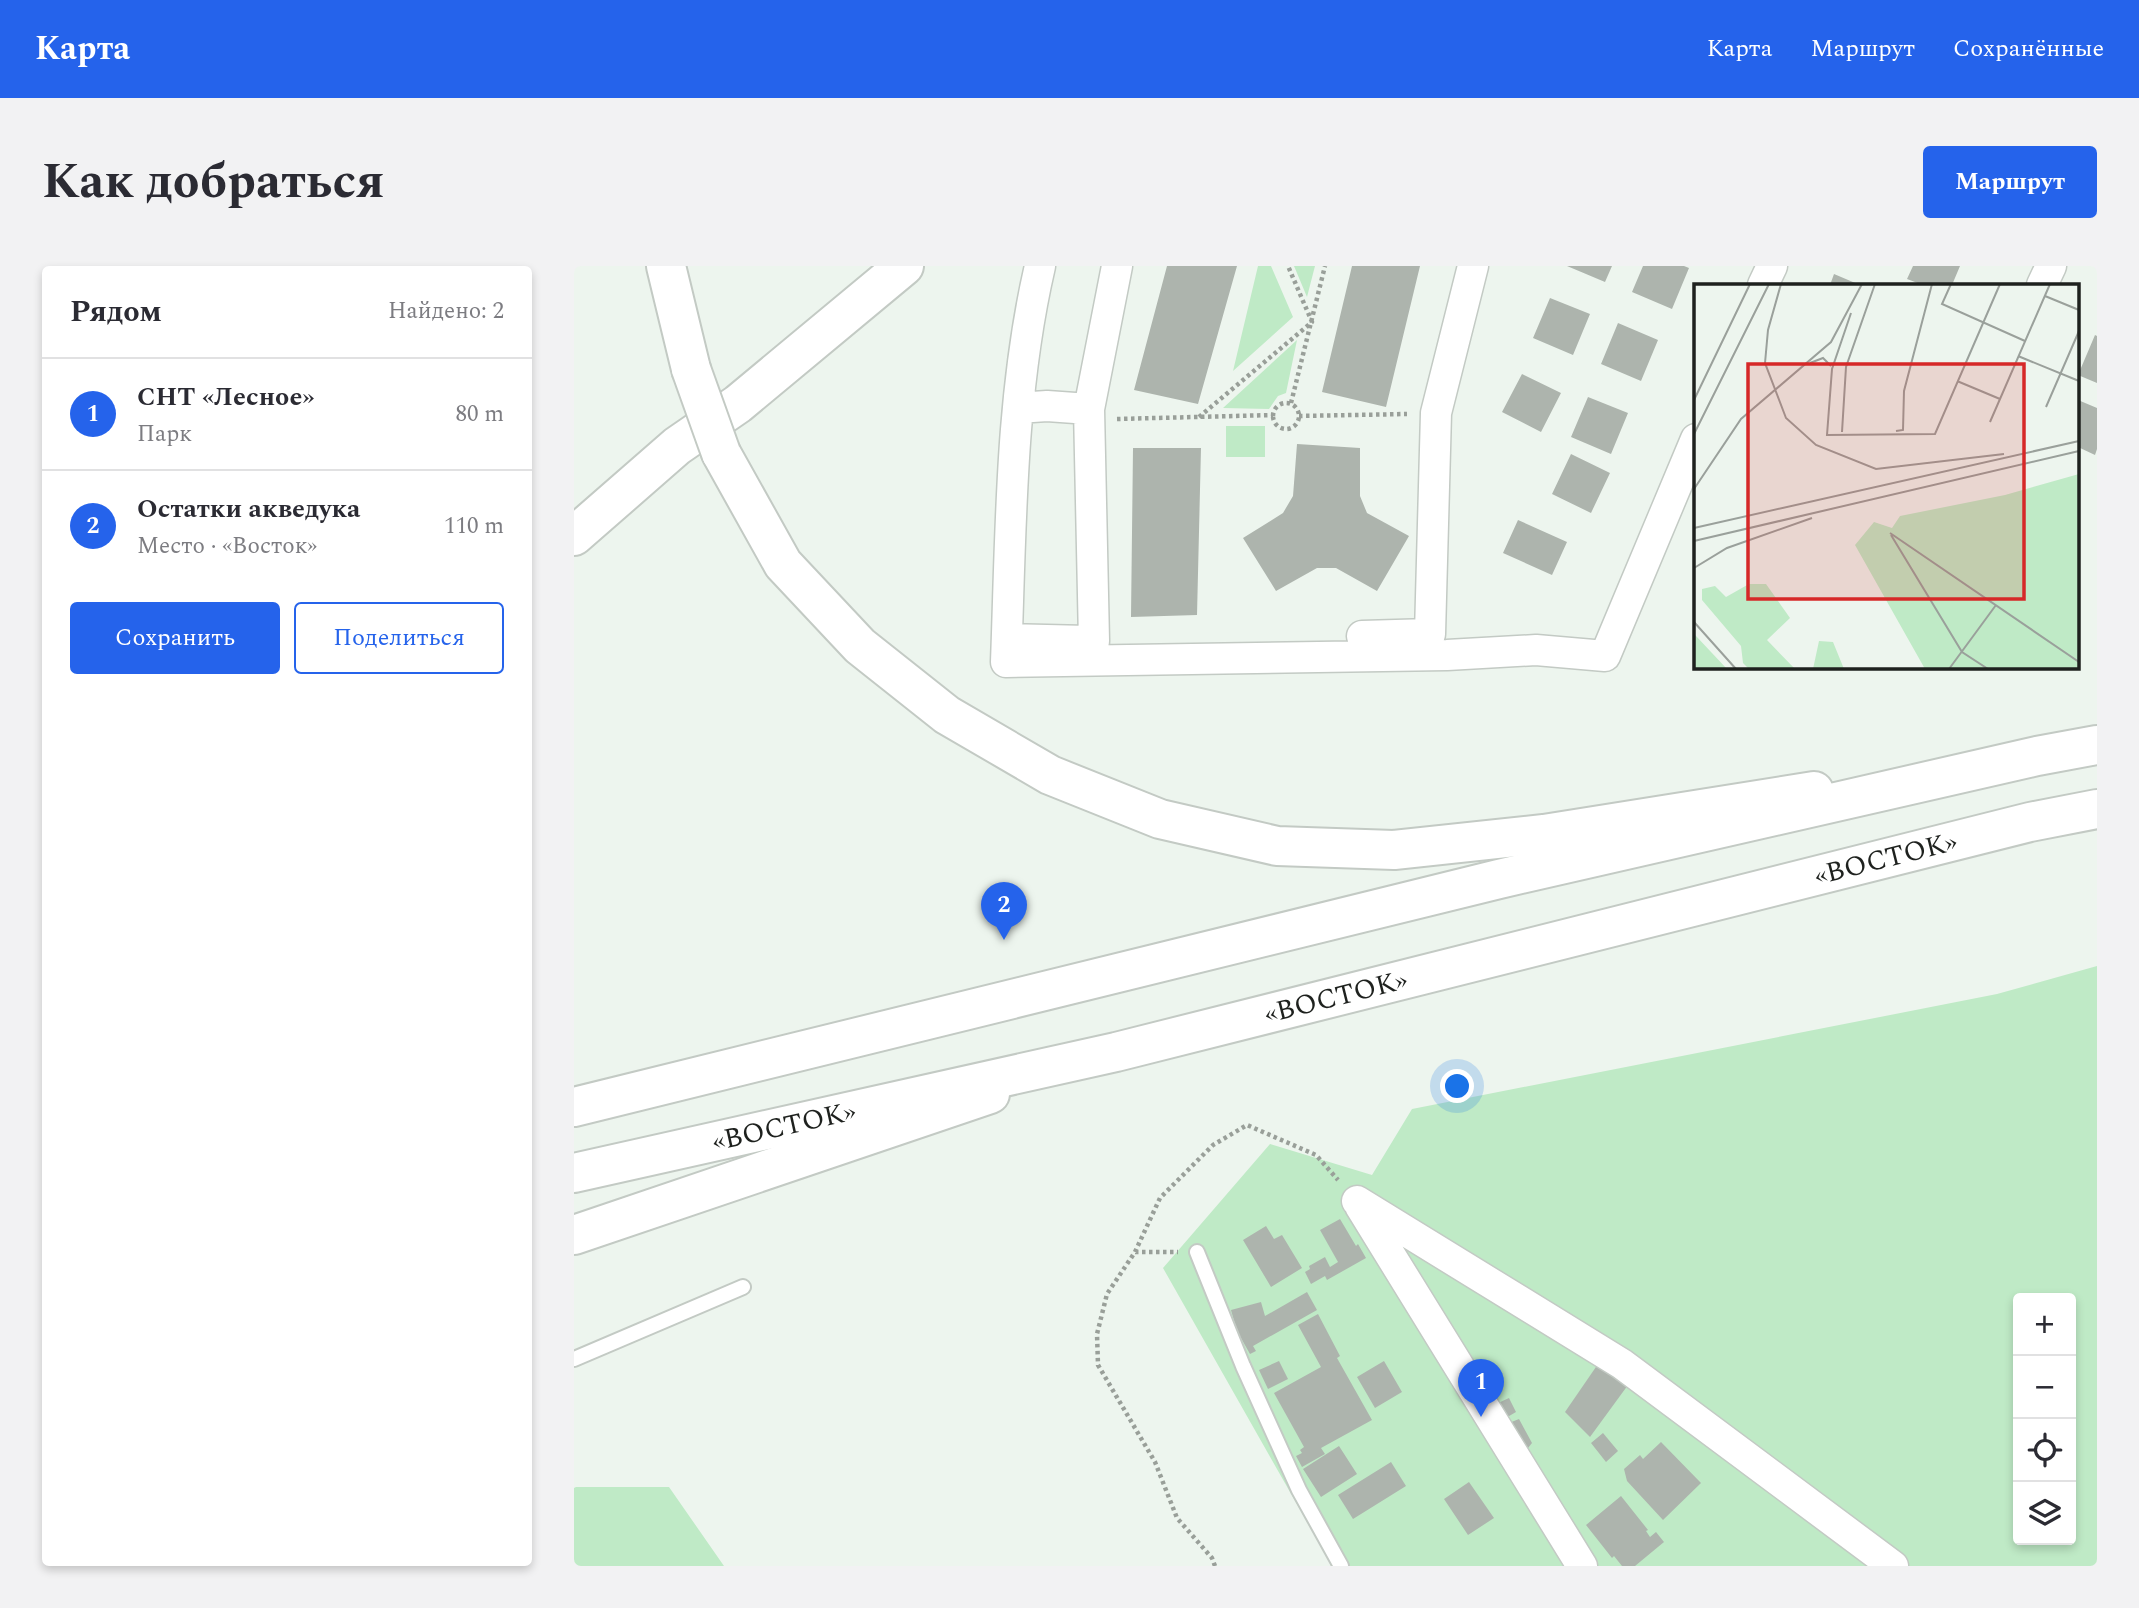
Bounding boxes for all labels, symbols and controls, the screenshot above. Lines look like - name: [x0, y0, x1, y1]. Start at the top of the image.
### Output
- text: Карта: [35, 24, 130, 74]
- text: Карта: [1707, 31, 1772, 67]
- text: Маршрут: [1810, 31, 1915, 67]
- text: Сохранённые: [1953, 31, 2104, 67]
- text: Как добраться: [42, 145, 384, 220]
- button: Маршрут: [1923, 146, 2097, 218]
- inset map: [1694, 284, 2080, 668]
- text: Рядом: [70, 289, 162, 335]
- text: Найдено: 2: [388, 294, 504, 329]
- text: СНТ «Лесное»: [137, 377, 315, 417]
- text: 1: [87, 397, 99, 432]
- text: 80 m: [455, 397, 504, 432]
- text: Парк: [137, 417, 192, 452]
- text: Остатки акведука: [137, 489, 360, 529]
- text: 2: [87, 509, 99, 544]
- text: 110 m: [444, 509, 504, 544]
- text: Место · «Восток»: [137, 529, 317, 564]
- button: Сохранить: [70, 602, 280, 674]
- button: Поделиться: [294, 602, 504, 674]
- street label: «ВОСТОК»: [1809, 820, 1962, 897]
- pin: 2: [981, 882, 1027, 940]
- street label: «ВОСТОК»: [1260, 958, 1412, 1035]
- your location: [1440, 1069, 1474, 1103]
- street label: «ВОСТОК»: [708, 1089, 860, 1163]
- map controls: [2013, 1293, 2076, 1545]
- button: +: [2013, 1293, 2076, 1356]
- button: −: [2013, 1356, 2076, 1419]
- pin: 1: [1458, 1359, 1504, 1417]
- button: locate: [2013, 1419, 2076, 1482]
- button: layers: [2013, 1482, 2076, 1545]

